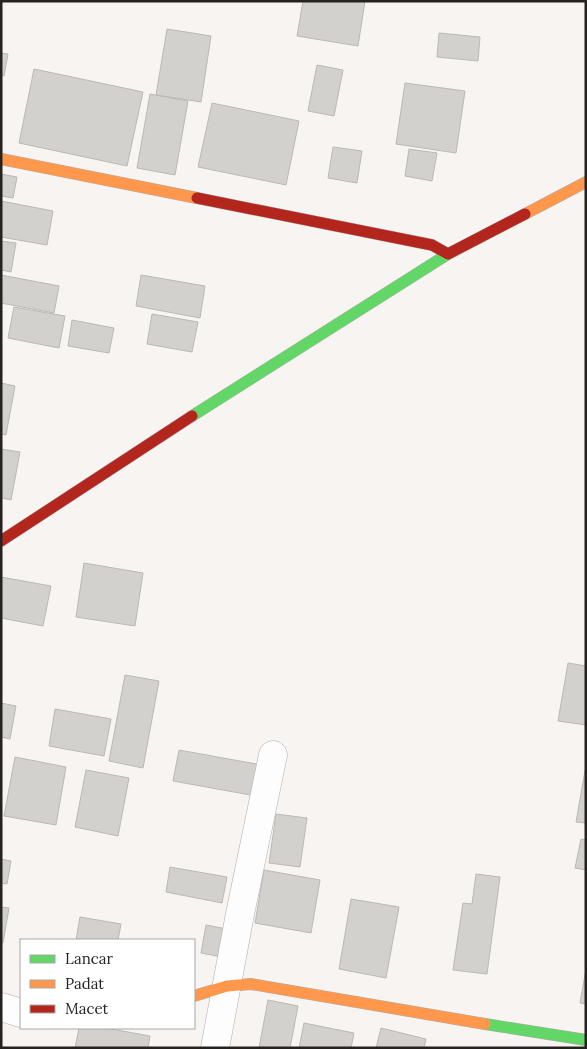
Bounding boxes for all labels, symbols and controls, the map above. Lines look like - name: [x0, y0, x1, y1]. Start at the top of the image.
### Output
- legend: [20, 939, 195, 1029]
- text: Lancar: [65, 949, 114, 968]
- text: Padat: [65, 974, 104, 993]
- text: Macet: [65, 999, 108, 1018]

